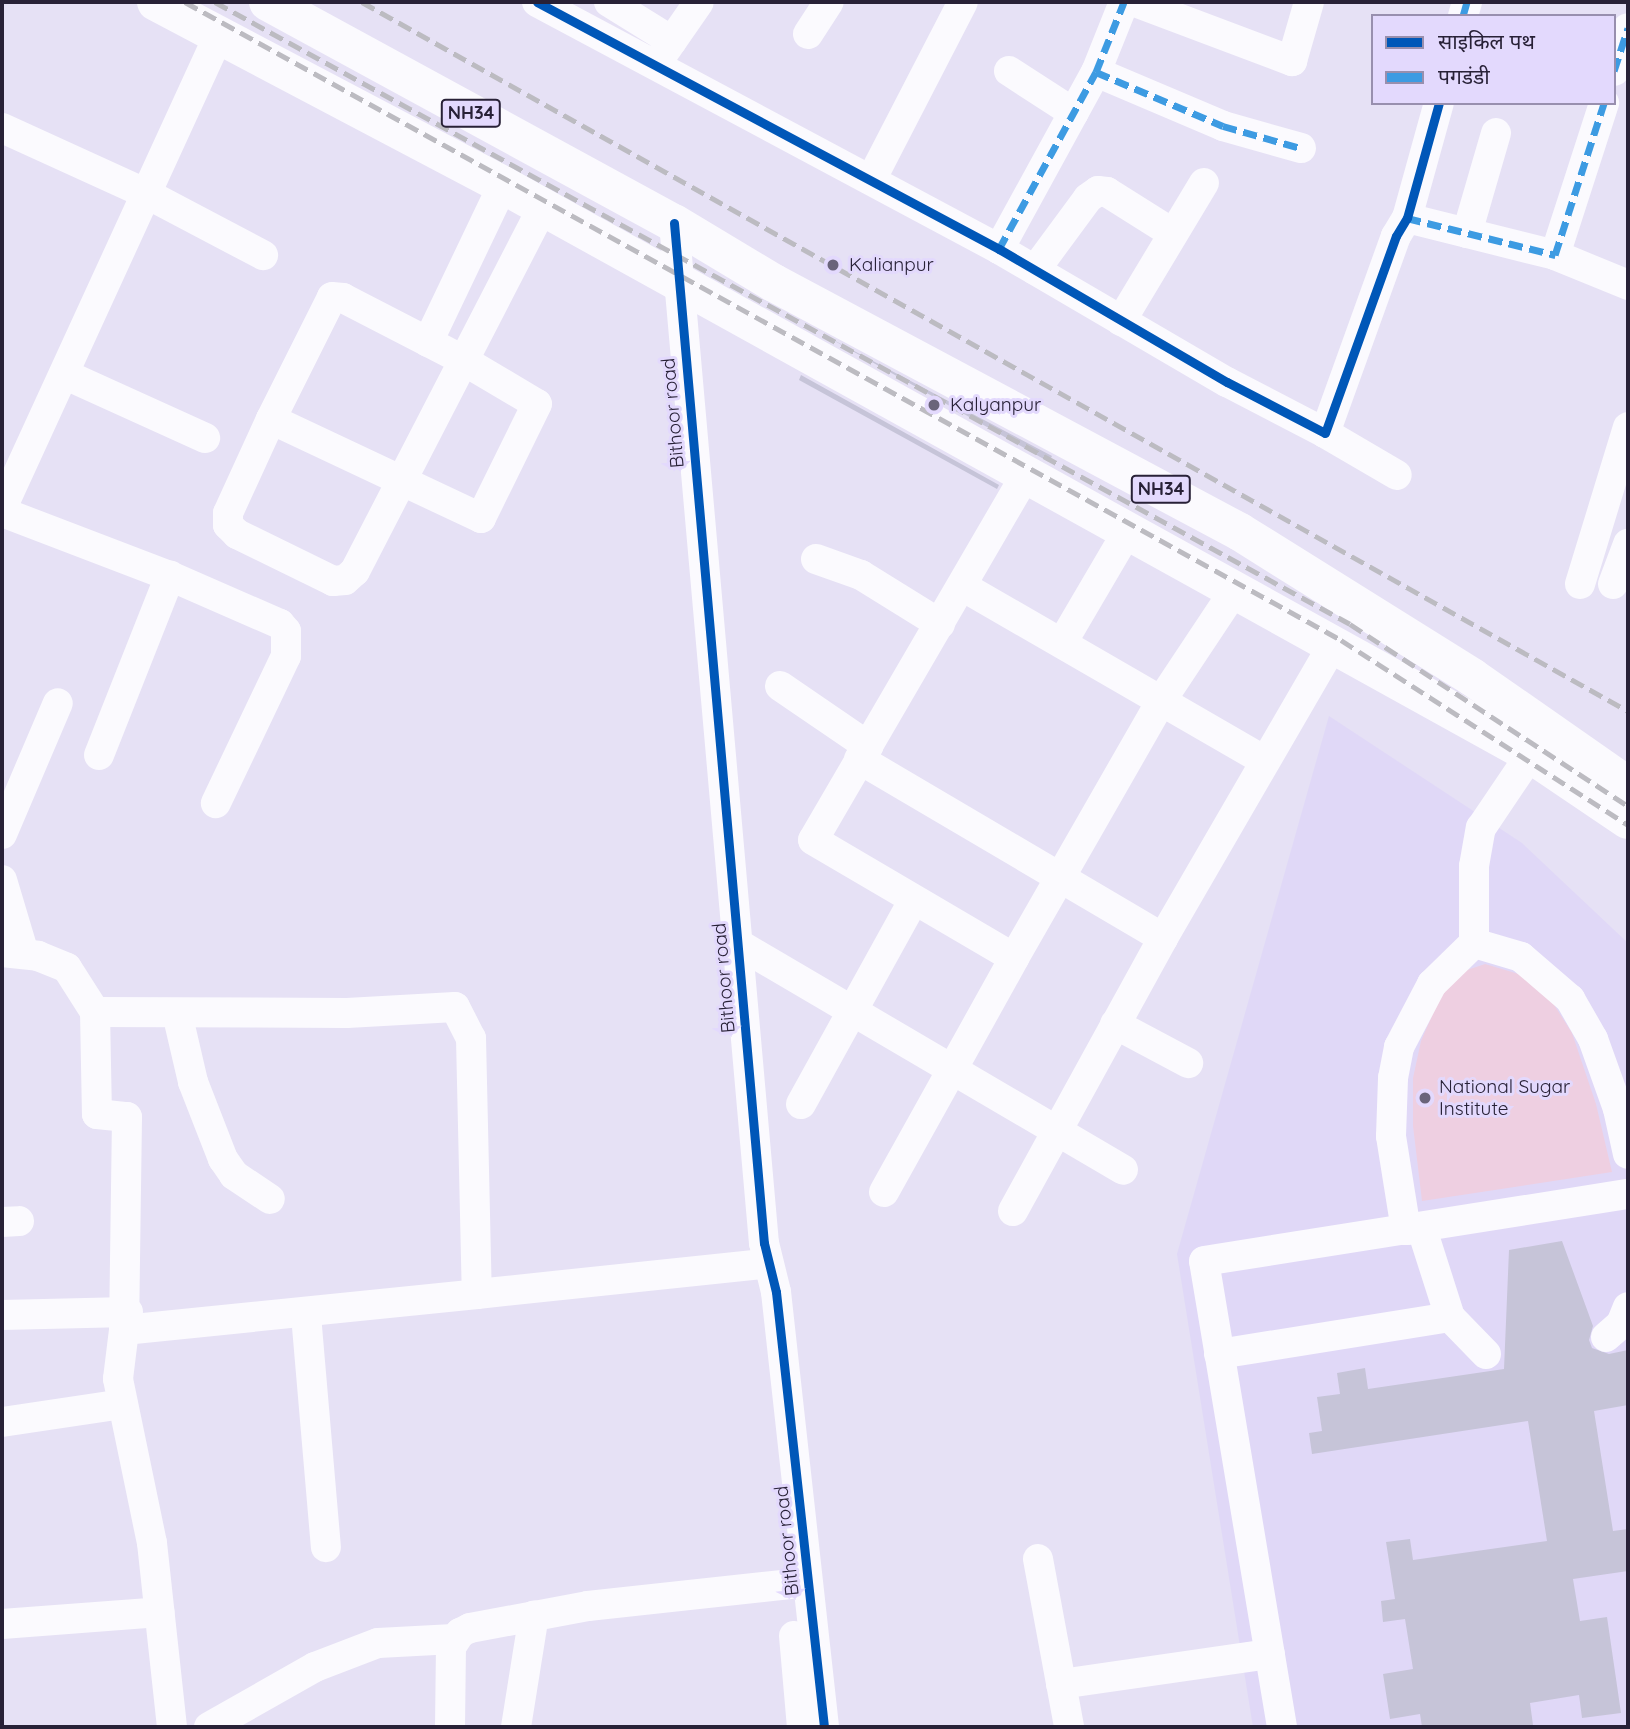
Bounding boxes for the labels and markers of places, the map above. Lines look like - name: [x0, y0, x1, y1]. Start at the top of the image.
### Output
- place label: Kalianpur: [849, 254, 934, 276]
- marker: Kalianpur: [823, 255, 843, 275]
- place label: Kalyanpur: [950, 394, 1041, 416]
- marker: Kalyanpur: [924, 395, 944, 415]
- place label: National Sugar Institute: [1439, 1076, 1570, 1120]
- marker: National Sugar Institute: [1417, 1090, 1433, 1106]

